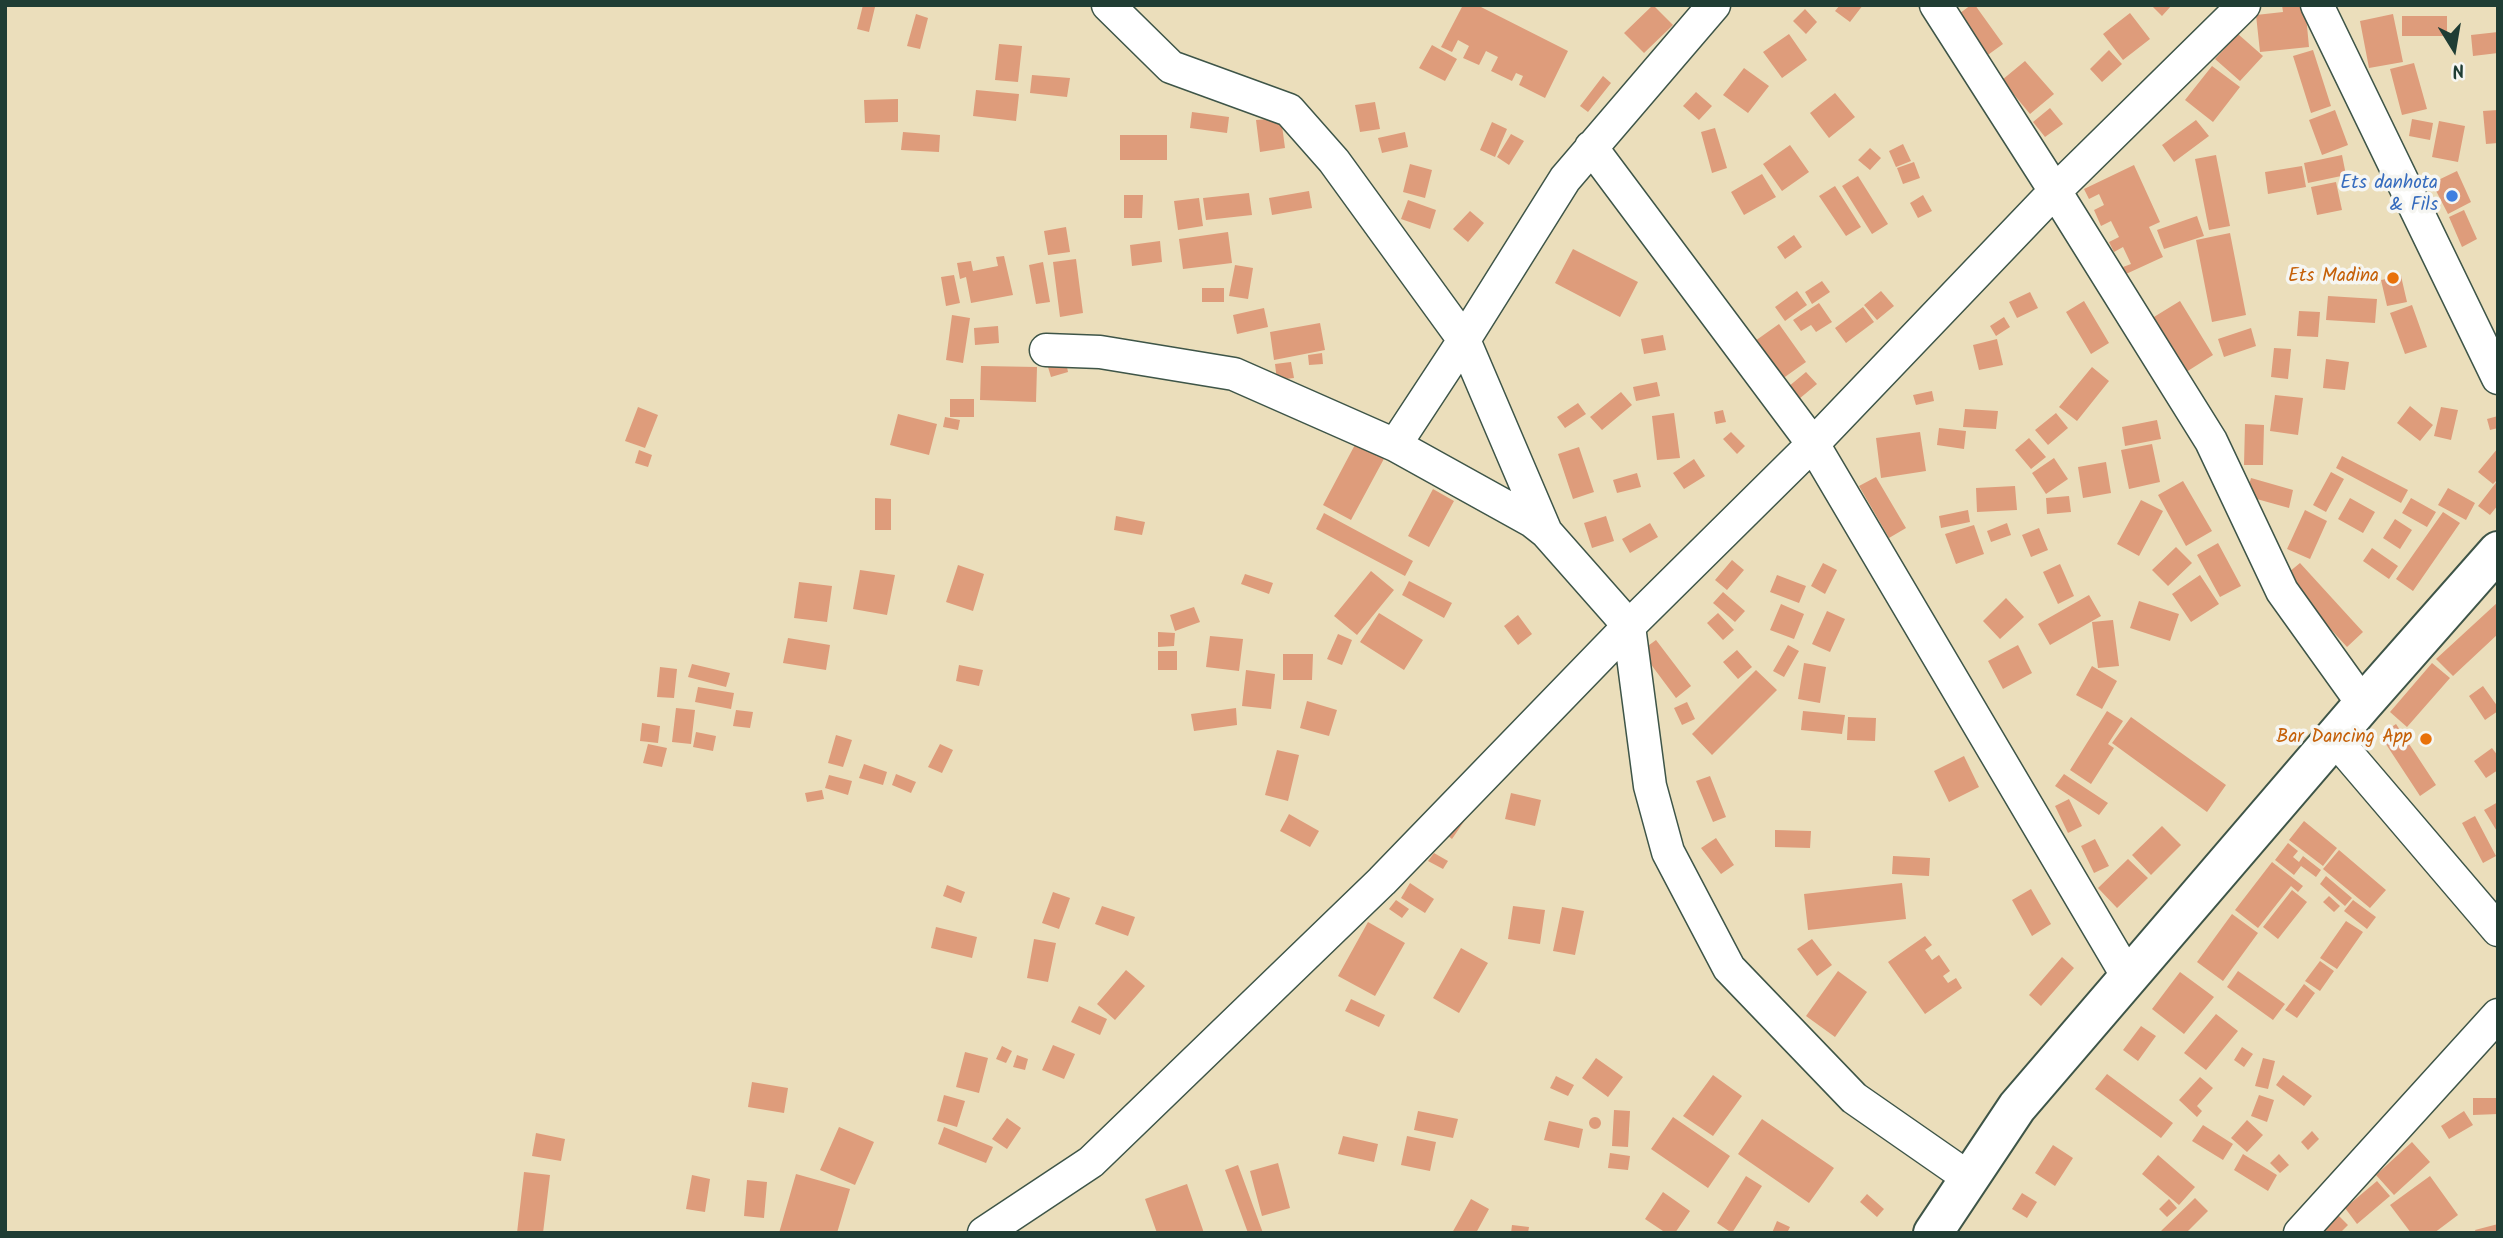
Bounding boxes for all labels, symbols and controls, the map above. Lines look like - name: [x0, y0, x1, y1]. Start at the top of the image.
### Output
- north arrow: [2419, 14, 2489, 84]
- text: N: [2449, 54, 2467, 85]
- place label: Ets danhota & Fils: [2340, 174, 2438, 218]
- marker: Ets danhota & Fils: [2444, 188, 2460, 204]
- place label: Ets Madina: [2288, 267, 2379, 289]
- marker: Ets Madina: [2385, 270, 2401, 286]
- place label: Bar Dancing App: [2276, 728, 2412, 750]
- marker: Bar Dancing App: [2418, 731, 2434, 747]

